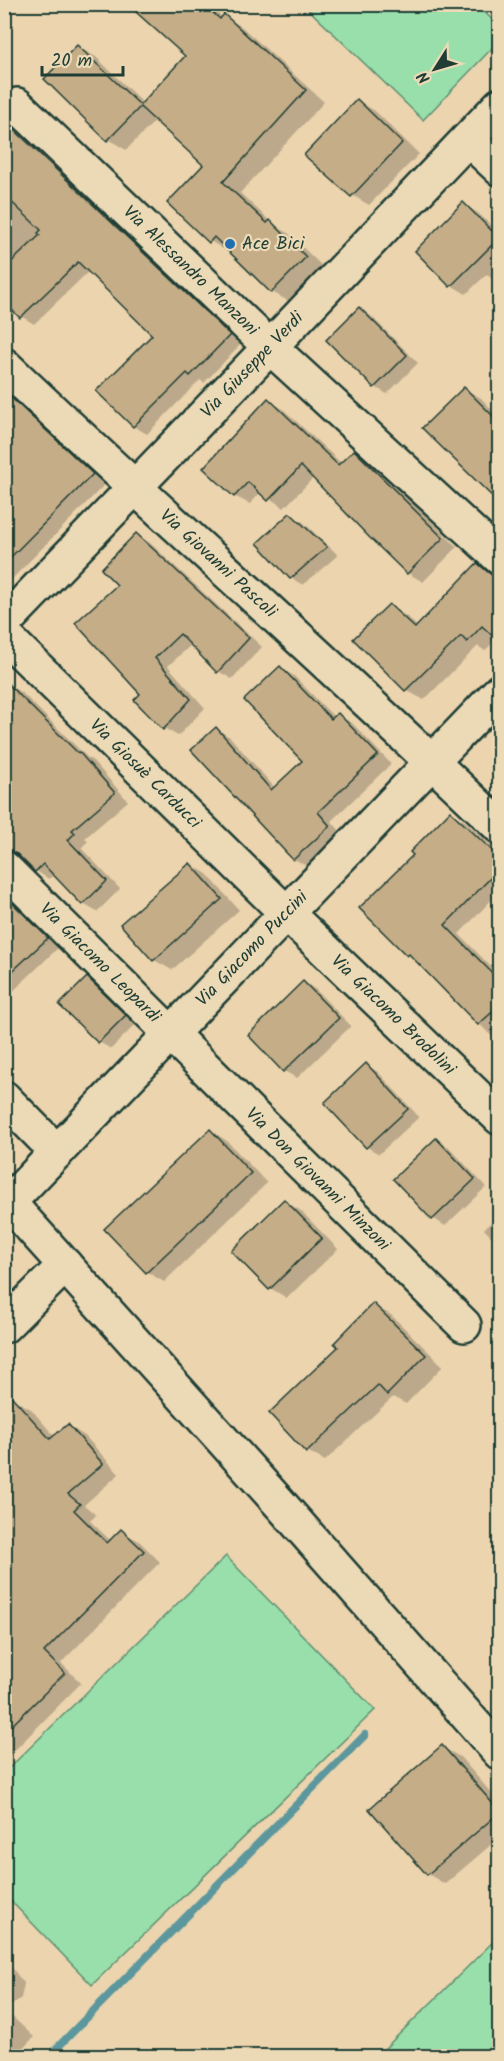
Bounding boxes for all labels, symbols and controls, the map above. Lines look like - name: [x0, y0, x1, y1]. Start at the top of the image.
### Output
- scale bar: [42, 39, 123, 77]
- north arrow: [405, 39, 465, 99]
- text: 20 m: [51, 47, 92, 76]
- text: N: [411, 66, 437, 89]
- street label: Via Alessandro Manzoni: [116, 199, 266, 344]
- place label: Ace Bici: [242, 230, 305, 259]
- marker: Ace Bici: [223, 237, 237, 251]
- street label: Via Giuseppe Verdi: [194, 305, 311, 425]
- street label: Via Giovanni Pascoli: [153, 502, 284, 626]
- street label: Via Giosuè Carducci: [82, 712, 208, 837]
- street label: Via Giacomo Puccini: [189, 884, 316, 1014]
- street label: Via Giacomo Leopardi: [32, 896, 168, 1031]
- street label: Via Giacomo Brodolini: [324, 948, 463, 1083]
- street label: Via Don Giovanni Minzoni: [238, 1101, 397, 1259]

